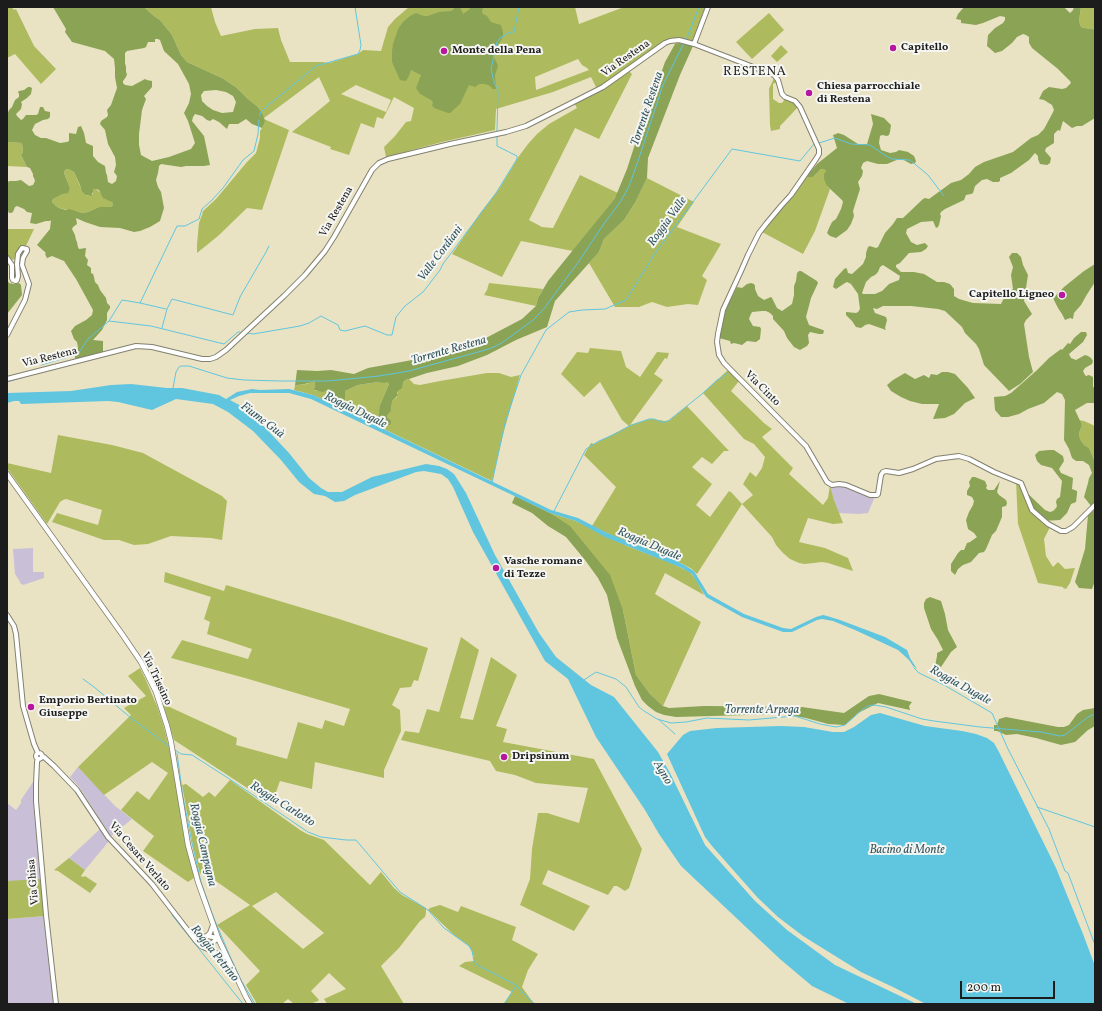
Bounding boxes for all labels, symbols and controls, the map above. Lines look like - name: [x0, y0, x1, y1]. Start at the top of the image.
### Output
- street label: Via Restena: [599, 37, 653, 81]
- place label: Capitello: [901, 41, 948, 55]
- marker: Capitello: [888, 43, 898, 53]
- place label: Monte della Pena: [452, 44, 541, 58]
- marker: Monte della Pena: [439, 46, 449, 56]
- district label: RESTENA: [723, 65, 787, 81]
- water label: Torrente Restena: [629, 70, 667, 148]
- place label: Chiesa parrocchiale di Restena: [817, 80, 920, 106]
- marker: Chiesa parrocchiale di Restena: [804, 88, 814, 98]
- street label: Via Restena: [317, 184, 357, 240]
- water label: Roggia Valle: [645, 195, 691, 249]
- water label: Valle Cordiani: [415, 223, 467, 285]
- place label: Capitello Ligneo: [969, 288, 1054, 302]
- marker: Capitello Ligneo: [1057, 290, 1067, 300]
- water label: Torrente Restena: [410, 333, 488, 369]
- street label: Via Restena: [21, 345, 79, 371]
- street label: Via Cinto: [742, 369, 782, 409]
- water label: Roggia Dugale: [321, 390, 389, 432]
- water label: Fiume Guà: [237, 400, 287, 442]
- water label: Roggia Dugale: [615, 525, 683, 565]
- place label: Vasche romane di Tezze: [504, 555, 582, 581]
- marker: Vasche romane di Tezze: [491, 563, 501, 573]
- street label: Via Trissino: [138, 650, 174, 708]
- water label: Roggia Dugale: [927, 663, 993, 709]
- place label: Emporio Bertinato Giuseppe: [39, 694, 137, 720]
- marker: Emporio Bertinato Giuseppe: [26, 702, 36, 712]
- water label: Torrente Arpega: [725, 704, 799, 718]
- place label: Dripsinum: [512, 750, 569, 764]
- marker: Dripsinum: [499, 752, 509, 762]
- water label: Agno: [649, 759, 675, 787]
- water label: Roggia Carlotto: [247, 779, 317, 831]
- water label: Roggia Campagna: [185, 802, 219, 888]
- street label: Via Cesare Verlato: [105, 820, 173, 894]
- water label: Bacino di Monte: [869, 844, 945, 858]
- street label: Via Ghisa: [25, 858, 43, 906]
- water label: Roggia Petrino: [187, 923, 241, 985]
- scale bar: [962, 973, 1057, 999]
- text: 200 m: [967, 980, 1001, 996]

